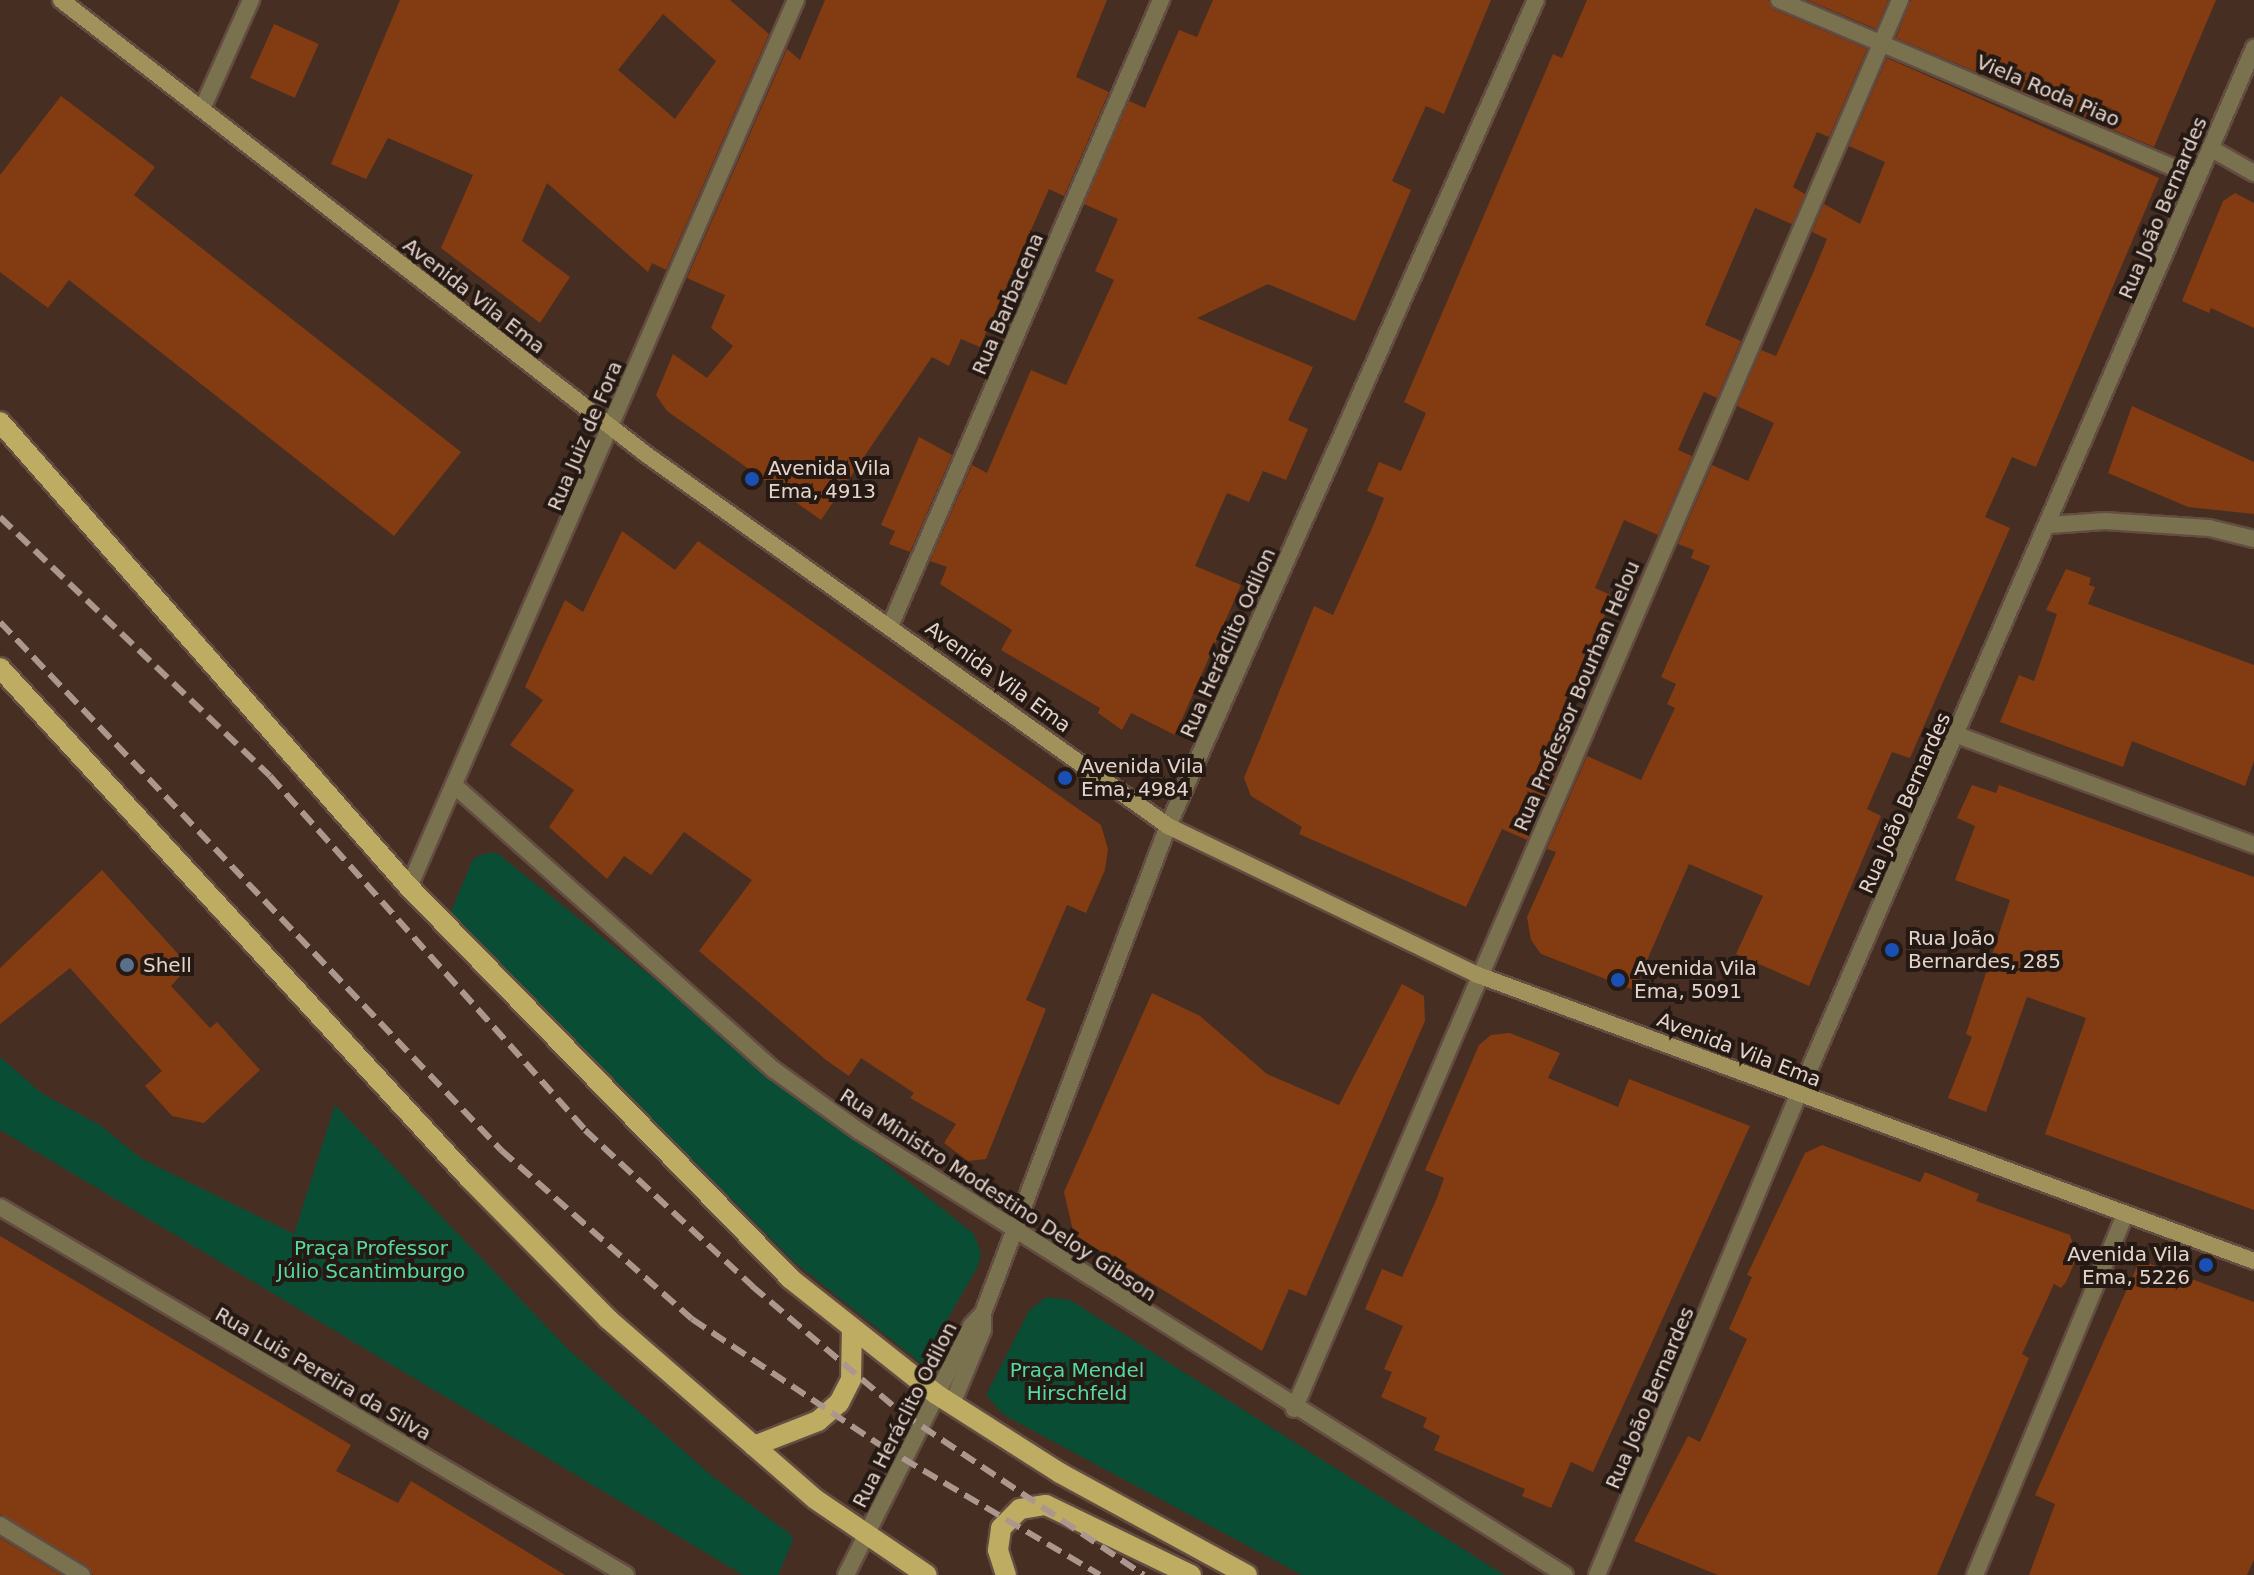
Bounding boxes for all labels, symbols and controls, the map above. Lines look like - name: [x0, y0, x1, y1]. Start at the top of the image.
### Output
- street label: Viela Roda Piao: [1973, 50, 2123, 132]
- street label: Rua João Bernardes: [2114, 113, 2212, 303]
- street label: Rua Barbacena: [967, 230, 1049, 378]
- street label: Avenida Vila Ema: [398, 233, 550, 359]
- street label: Rua Juiz de Fora: [543, 358, 627, 514]
- place label: Avenida Vila Ema, 4913: [768, 456, 891, 503]
- marker: Avenida Vila Ema, 4913: [743, 470, 761, 488]
- street label: Rua Heráclito Odilon: [1175, 544, 1281, 742]
- street label: Rua Professor Bourhan Helou: [1509, 557, 1645, 835]
- street label: Avenida Vila Ema: [921, 616, 1075, 738]
- street label: Rua João Bernardes: [1854, 709, 1956, 897]
- place label: Avenida Vila Ema, 4984: [1081, 754, 1204, 801]
- marker: Avenida Vila Ema, 4984: [1056, 769, 1074, 787]
- place label: Rua João Bernardes, 285: [1908, 926, 2061, 973]
- marker: Rua João Bernardes, 285: [1883, 941, 1901, 959]
- place label: Shell: [143, 953, 192, 977]
- marker: Shell: [118, 956, 136, 974]
- place label: Avenida Vila Ema, 5091: [1634, 956, 1757, 1003]
- marker: Avenida Vila Ema, 5091: [1609, 971, 1627, 989]
- street label: Avenida Vila Ema: [1654, 1008, 1824, 1092]
- street label: Rua Ministro Modestino Deloy Gibson: [835, 1084, 1161, 1306]
- park label: Praça Professor Júlio Scantimburgo: [277, 1236, 465, 1283]
- place label: Avenida Vila Ema, 5226: [2067, 1242, 2190, 1289]
- marker: Avenida Vila Ema, 5226: [2197, 1256, 2215, 1274]
- street label: Rua Luis Pereira da Silva: [211, 1302, 435, 1446]
- street label: Rua João Bernardes: [1601, 1303, 1699, 1493]
- street label: Rua Heráclito Odilon: [848, 1318, 962, 1512]
- park label: Praça Mendel Hirschfeld: [1010, 1358, 1144, 1405]

